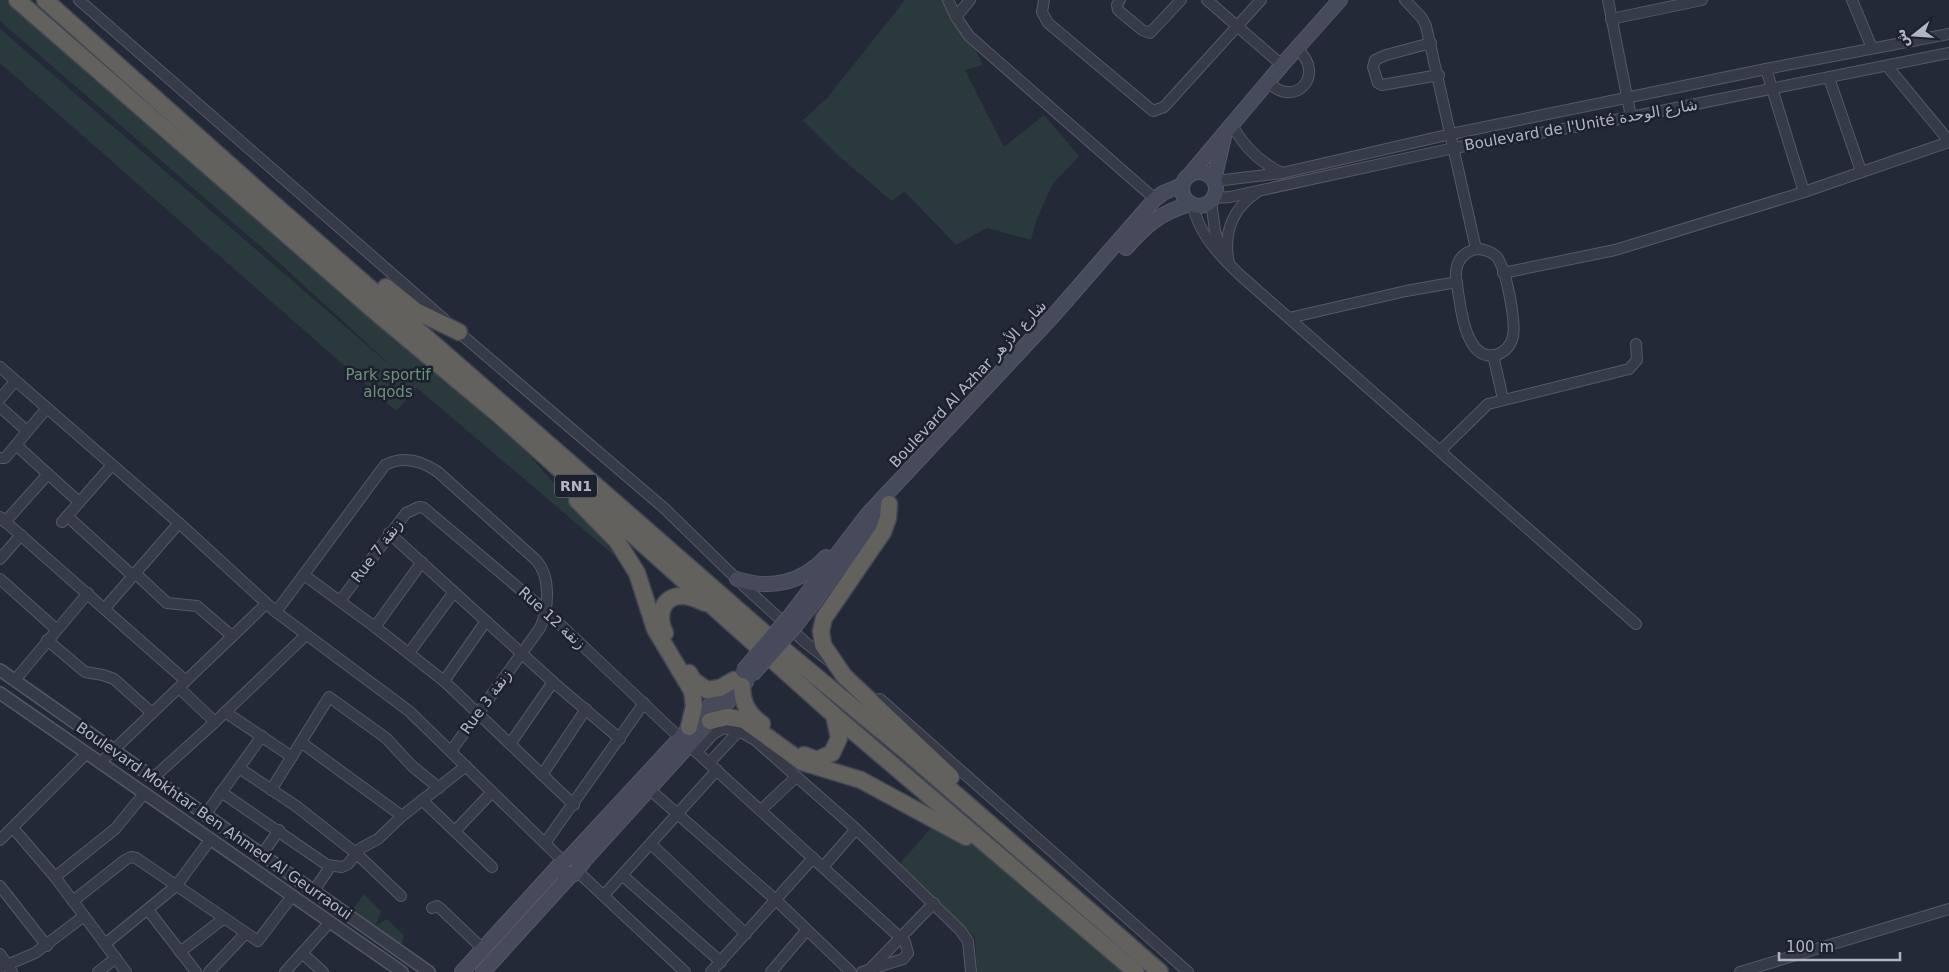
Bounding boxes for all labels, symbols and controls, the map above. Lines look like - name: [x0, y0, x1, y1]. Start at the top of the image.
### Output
- north arrow: [1889, 10, 1939, 60]
- text: ش: [1891, 27, 1912, 50]
- street label: Boulevard de l'Unité شارع الوحدة: [1463, 96, 1699, 154]
- street label: Boulevard Al Azhar شارع الأزهر: [885, 296, 1050, 471]
- park label: Park sportif alqods: [345, 366, 431, 401]
- road number: RN1: [555, 474, 597, 498]
- street label: Rue 7 زنقة: [347, 516, 407, 586]
- street label: Rue 12 زنقة: [515, 583, 589, 653]
- street label: Rue 3 زنقة: [457, 667, 515, 737]
- street label: Boulevard Mokhtar Ben Ahmed Al Geurraoui: [73, 718, 355, 924]
- scale bar: [1779, 930, 1900, 962]
- text: 100 m: [1786, 938, 1834, 956]

